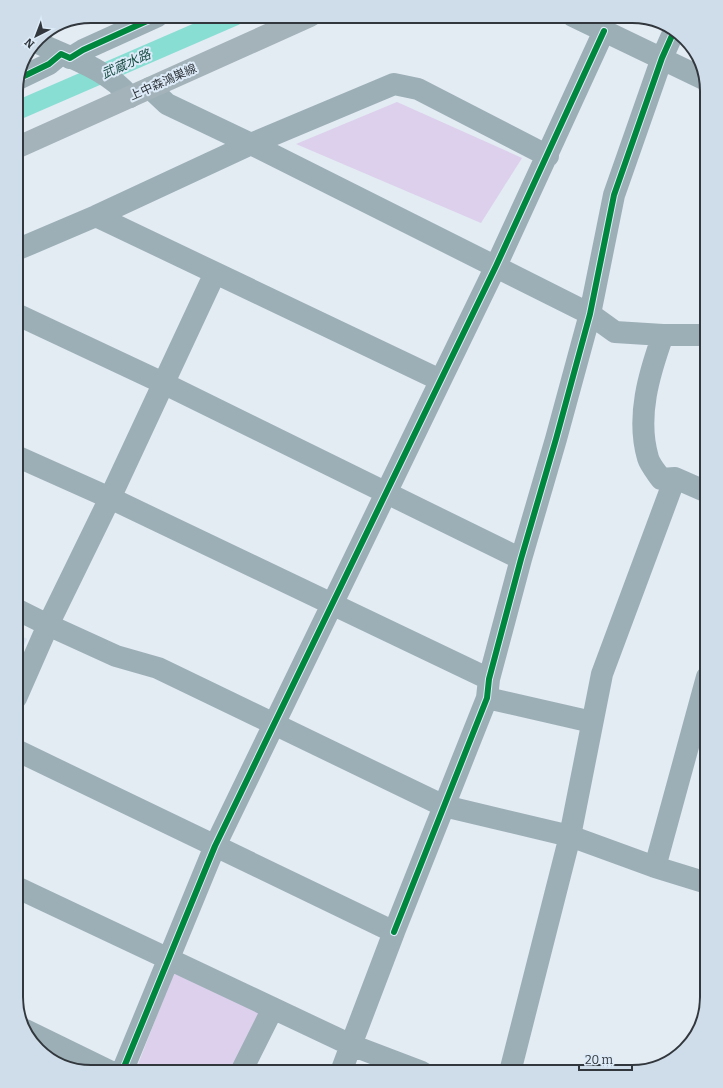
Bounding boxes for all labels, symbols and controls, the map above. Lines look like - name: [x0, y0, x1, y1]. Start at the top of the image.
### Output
- north arrow: [16, 16, 56, 56]
- text: N: [22, 35, 37, 51]
- water label: 武蔵水路: [99, 46, 154, 81]
- street label: 上中森鴻巣線: [127, 61, 199, 103]
- scale bar: [579, 1046, 632, 1072]
- text: 20 m: [585, 1053, 614, 1067]

